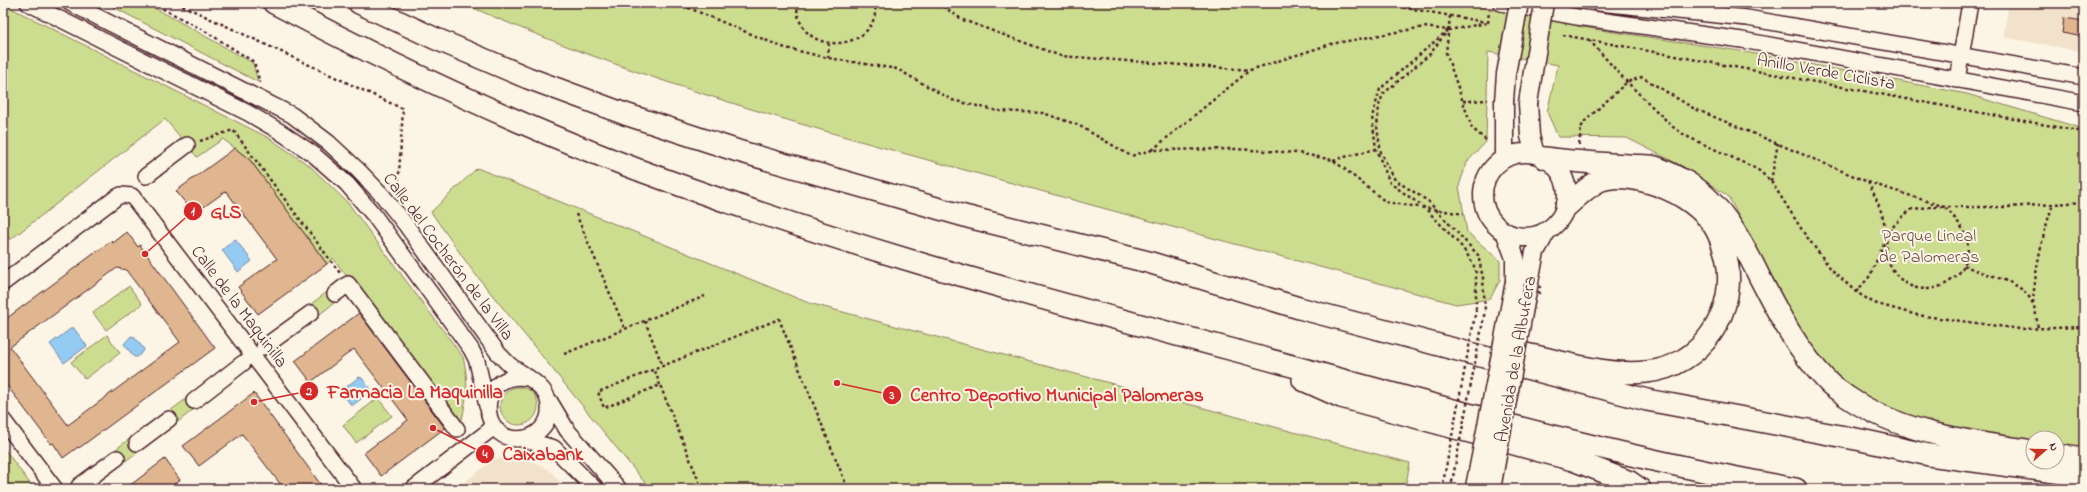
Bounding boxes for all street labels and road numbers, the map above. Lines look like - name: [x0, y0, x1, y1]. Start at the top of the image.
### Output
- street label: Anillo Verde Ciclista: [1754, 48, 1897, 98]
- street label: Calle del Cocherón de la Villa: [376, 168, 519, 347]
- street label: Calle de la Maquinilla: [184, 240, 293, 374]
- street label: Avenida de la Albufera: [1490, 274, 1544, 445]

